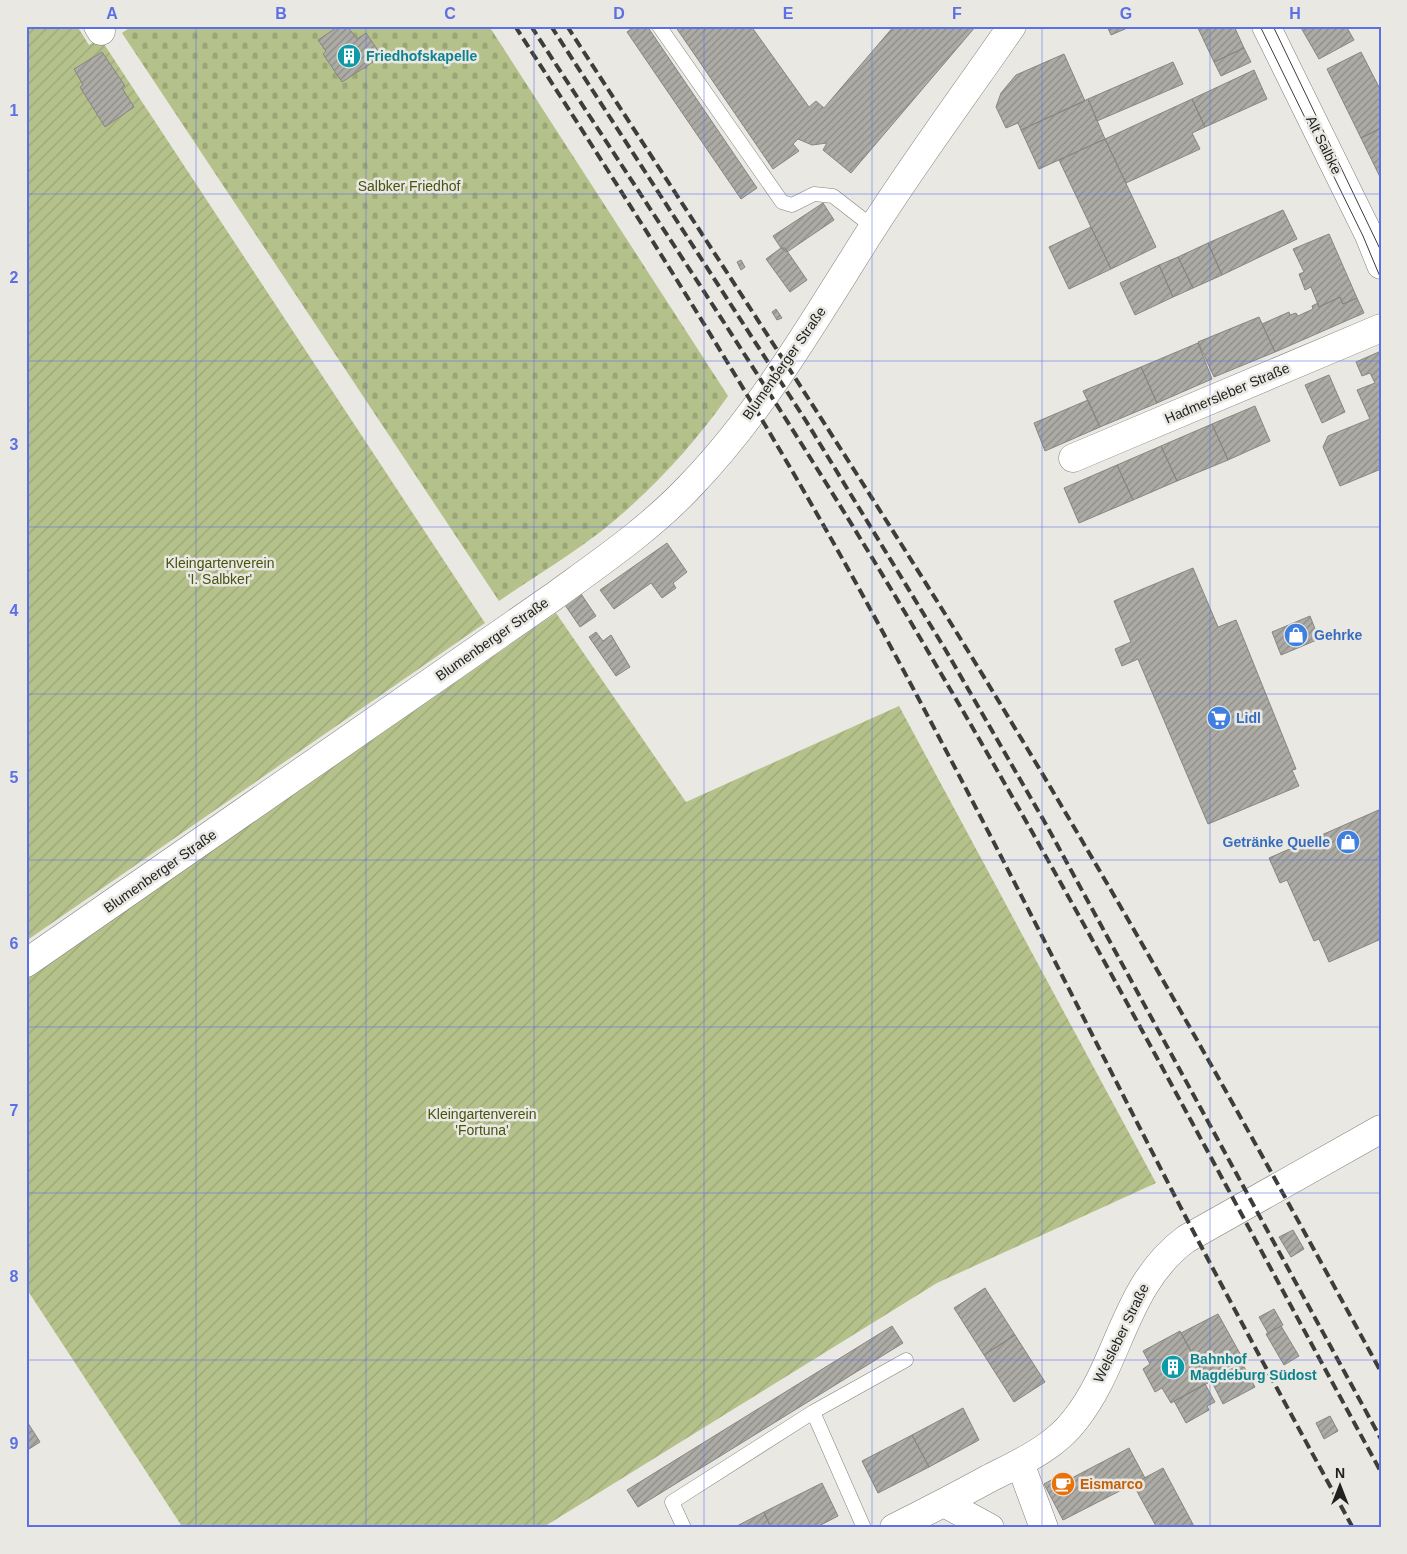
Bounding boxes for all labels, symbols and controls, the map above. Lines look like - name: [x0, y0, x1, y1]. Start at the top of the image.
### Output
- text: A: [106, 5, 118, 22]
- text: B: [275, 5, 287, 22]
- text: C: [444, 5, 456, 22]
- text: D: [613, 5, 625, 22]
- text: E: [783, 5, 794, 22]
- text: F: [952, 5, 962, 22]
- text: G: [1120, 5, 1132, 22]
- text: H: [1289, 5, 1301, 22]
- building icon: Friedhofskapelle: [336, 43, 362, 69]
- place label: Friedhofskapelle: [366, 48, 477, 64]
- text: 1: [10, 102, 19, 119]
- street label: Alt Salbke: [1303, 113, 1345, 177]
- park label: Salbker Friedhof: [358, 178, 460, 194]
- text: 2: [10, 269, 19, 286]
- street label: Blumenberger Straße: [739, 303, 829, 422]
- street label: Hadmersleber Straße: [1162, 359, 1292, 427]
- text: 3: [10, 436, 19, 453]
- park label: Kleingartenverein 'I. Salbker': [166, 555, 274, 587]
- street label: Blumenberger Straße: [433, 594, 552, 684]
- text: 4: [10, 602, 19, 619]
- shop icon: Gehrke: [1283, 622, 1309, 648]
- place label: Gehrke: [1314, 627, 1362, 643]
- supermarket icon: Lidl: [1206, 705, 1232, 731]
- place label: Lidl: [1236, 710, 1261, 726]
- text: 5: [10, 769, 19, 786]
- street label: Blumenberger Straße: [101, 826, 220, 916]
- shop icon: Getränke Quelle: [1335, 829, 1361, 855]
- place label: Getränke Quelle: [1223, 834, 1330, 850]
- text: 6: [10, 935, 19, 952]
- text: 7: [10, 1102, 19, 1119]
- park label: Kleingartenverein 'Fortuna': [428, 1106, 536, 1138]
- text: 8: [10, 1268, 19, 1285]
- street label: Welsleber Straße: [1090, 1281, 1152, 1385]
- place label: Bahnhof Magdeburg Südost: [1190, 1351, 1317, 1383]
- building icon: Bahnhof Magdeburg Südost: [1160, 1354, 1186, 1380]
- text: 9: [10, 1435, 19, 1452]
- north arrow: [1314, 1462, 1364, 1512]
- text: N: [1335, 1465, 1345, 1481]
- cafe icon: Eismarco: [1050, 1471, 1076, 1497]
- place label: Eismarco: [1080, 1476, 1143, 1492]

